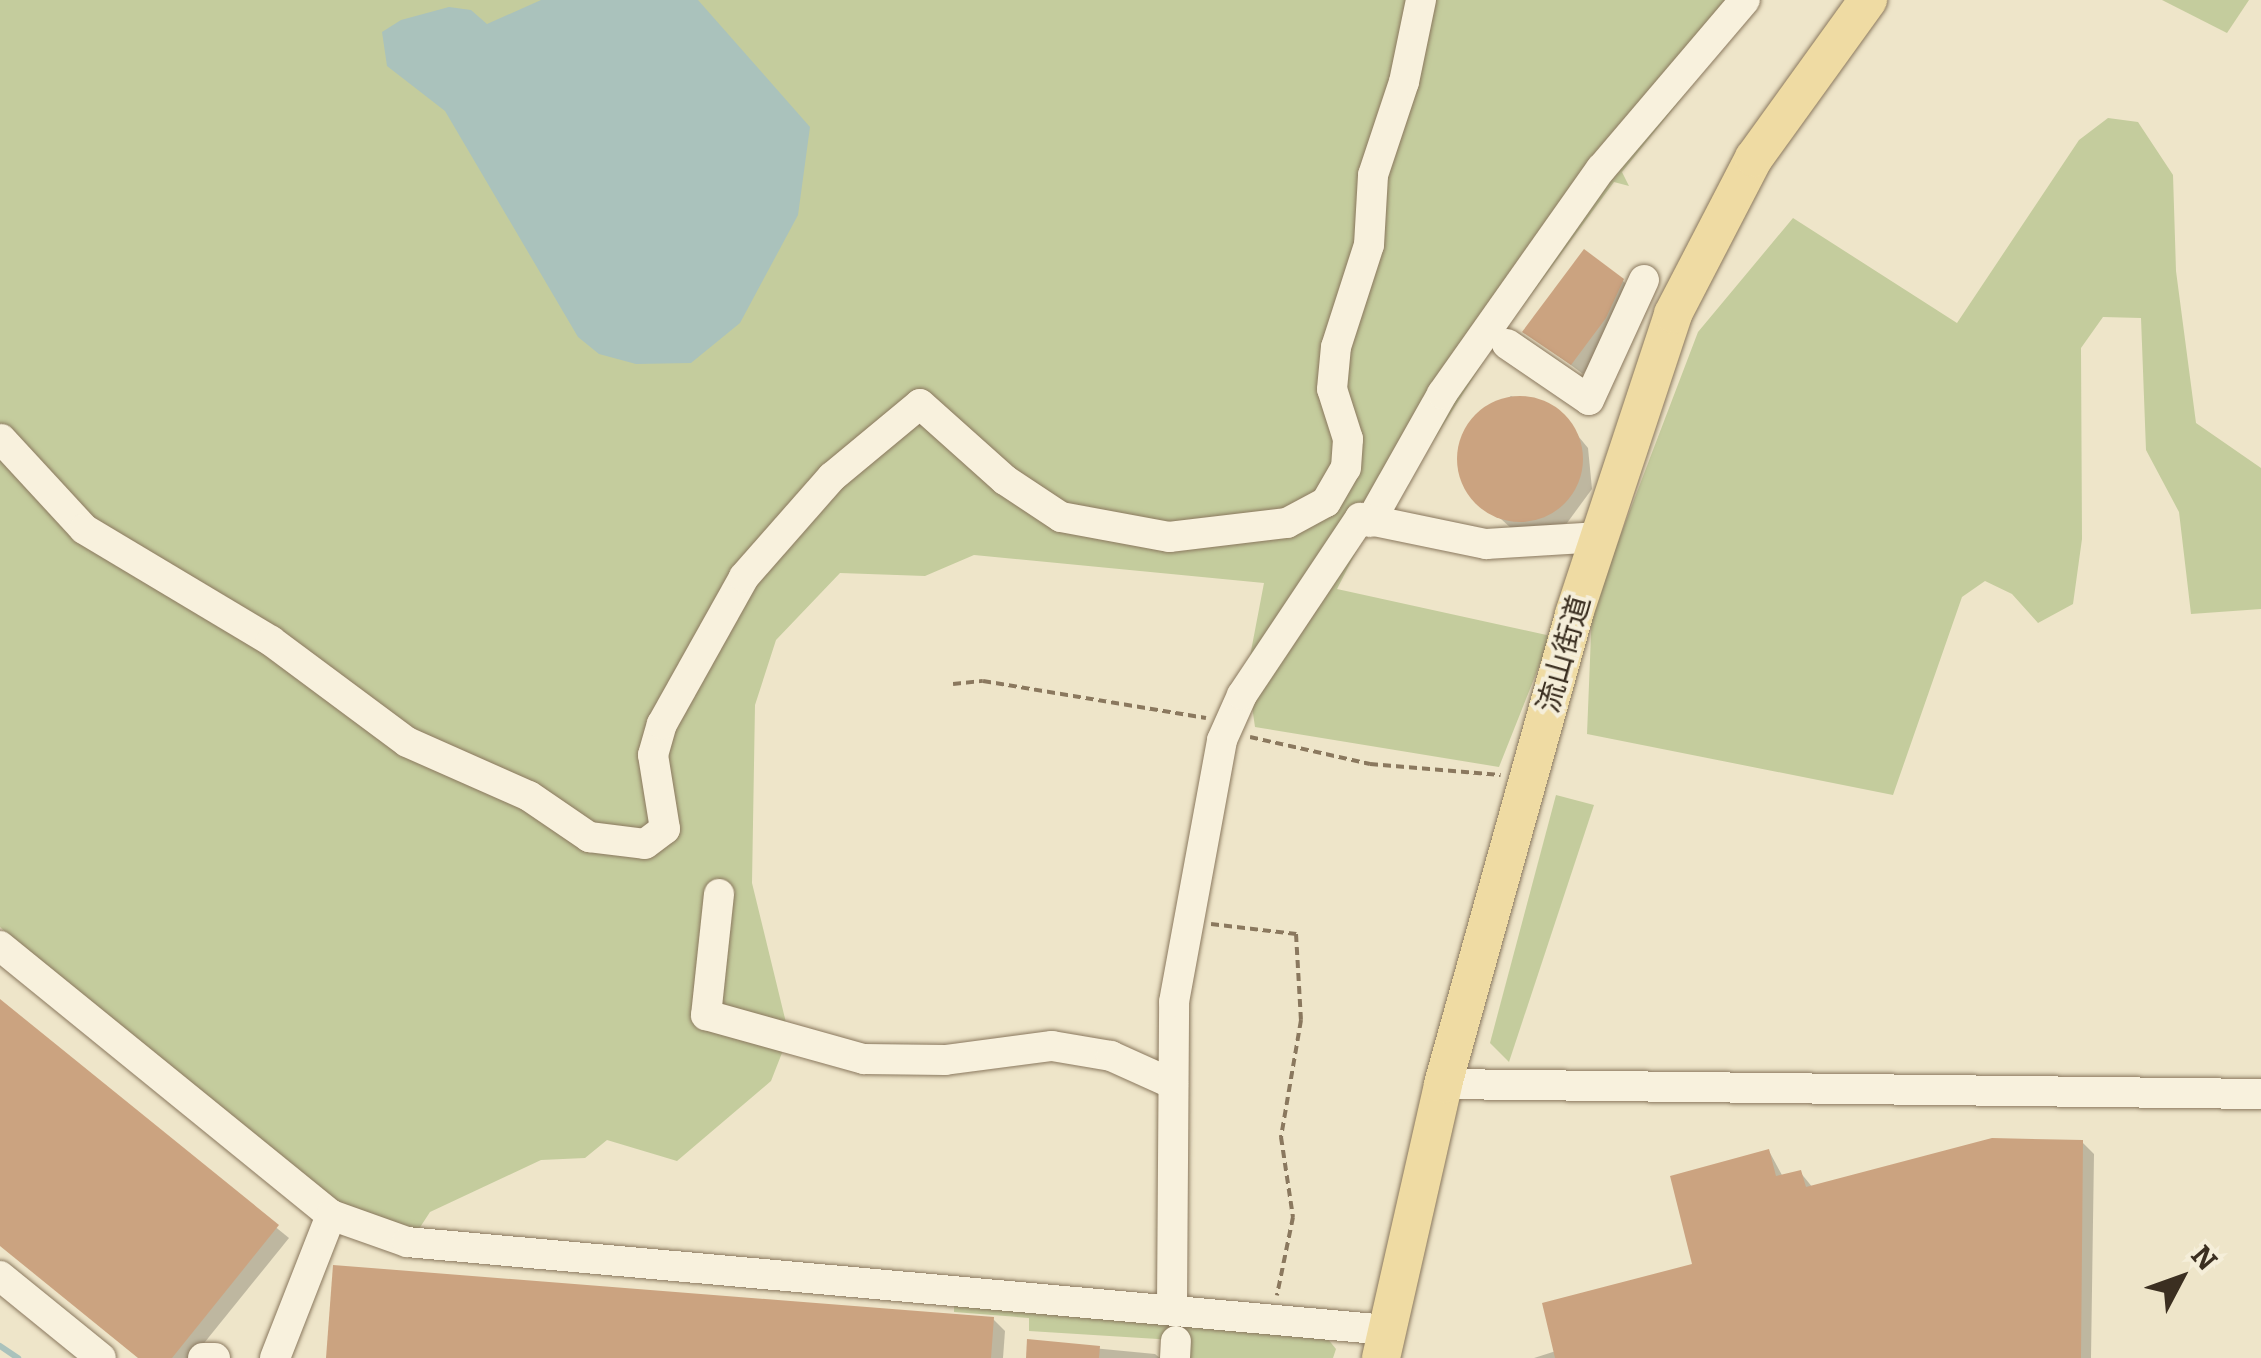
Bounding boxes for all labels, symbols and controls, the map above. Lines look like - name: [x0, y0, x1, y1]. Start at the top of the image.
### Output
- street label: 流山街道: [1530, 591, 1598, 717]
- north arrow: [2131, 1228, 2231, 1328]
- text: N: [2184, 1239, 2224, 1277]

